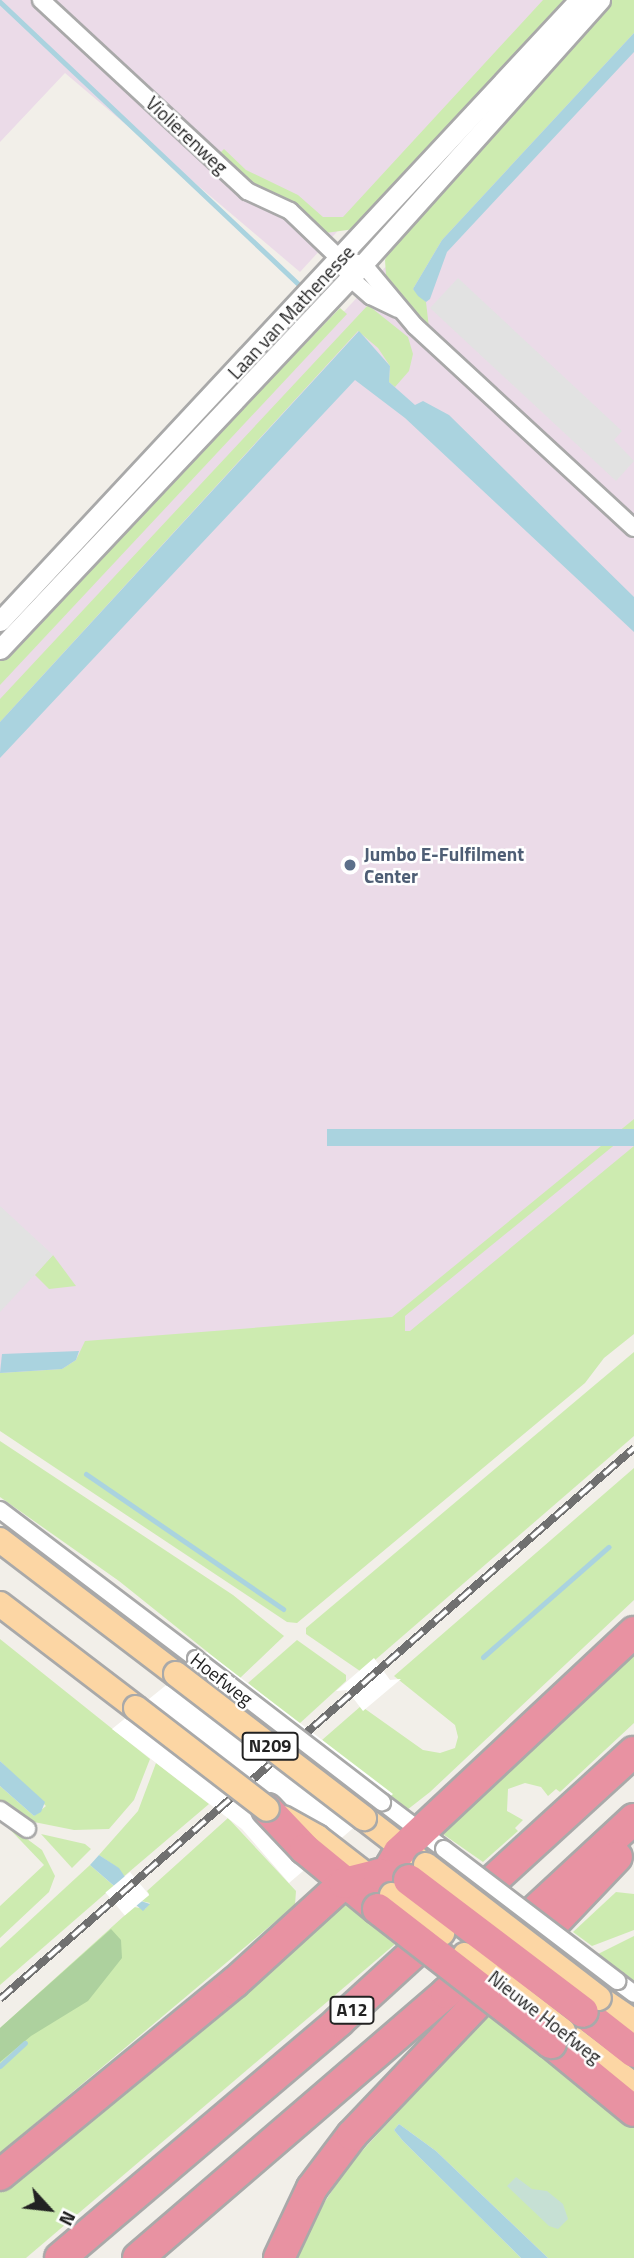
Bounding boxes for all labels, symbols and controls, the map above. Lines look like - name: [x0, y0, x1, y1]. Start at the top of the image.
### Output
- street label: Violierenweg: [141, 91, 233, 179]
- street label: Laan van Mathenesse: [223, 240, 359, 384]
- place label: Jumbo E-Fulfilment Center: [364, 843, 524, 887]
- marker: Jumbo E-Fulfilment Center: [342, 857, 358, 873]
- street label: Hoefweg: [186, 1648, 258, 1710]
- road number: N209: [240, 1731, 300, 1760]
- street label: Nieuwe Hoefweg: [484, 1966, 606, 2068]
- road number: A12: [329, 1996, 375, 2024]
- north arrow: [14, 2174, 84, 2244]
- text: N: [52, 2206, 84, 2231]

